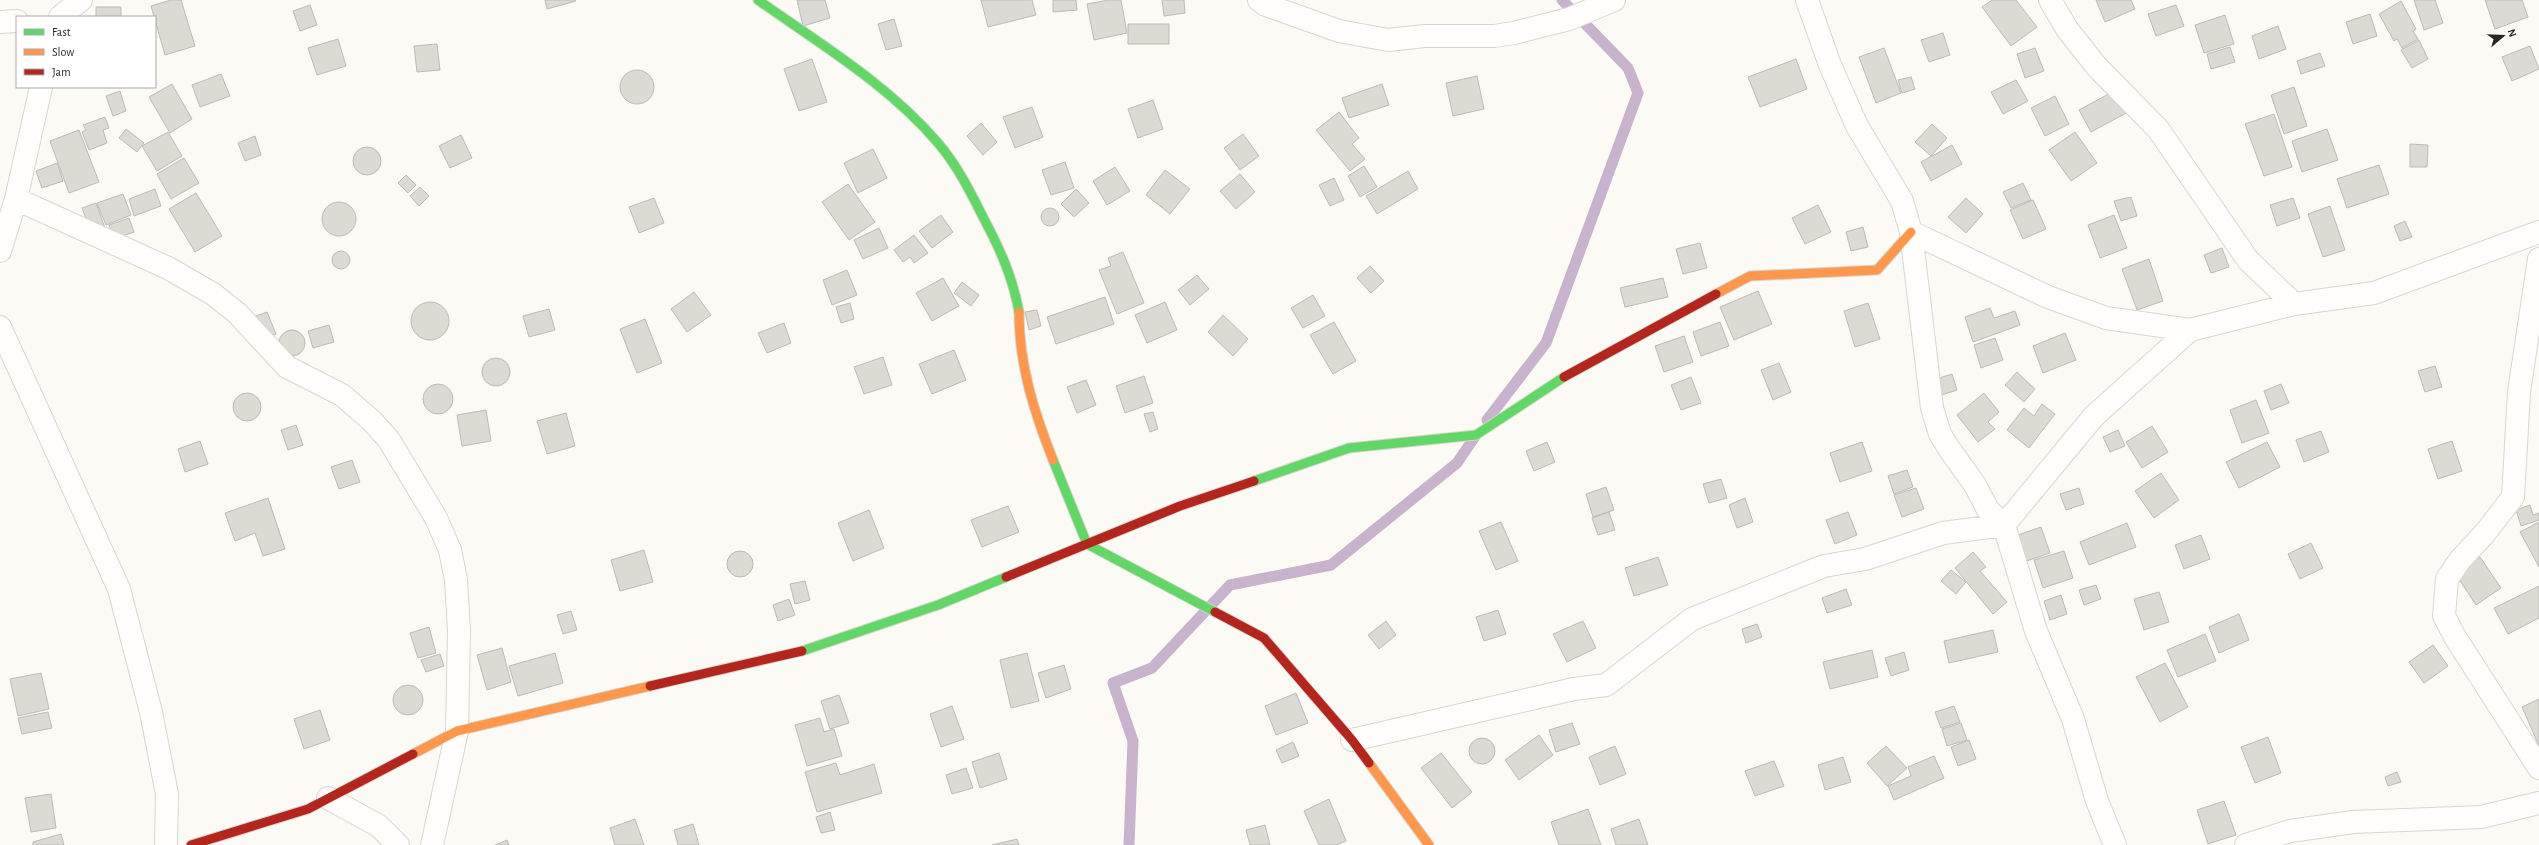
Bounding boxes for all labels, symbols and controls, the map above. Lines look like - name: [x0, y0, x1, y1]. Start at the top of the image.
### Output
- legend: [16, 16, 156, 88]
- north arrow: [2483, 16, 2523, 56]
- text: Fast: [52, 26, 71, 38]
- text: N: [2506, 27, 2518, 38]
- text: Slow: [52, 46, 74, 58]
- text: Jam: [52, 66, 71, 78]

